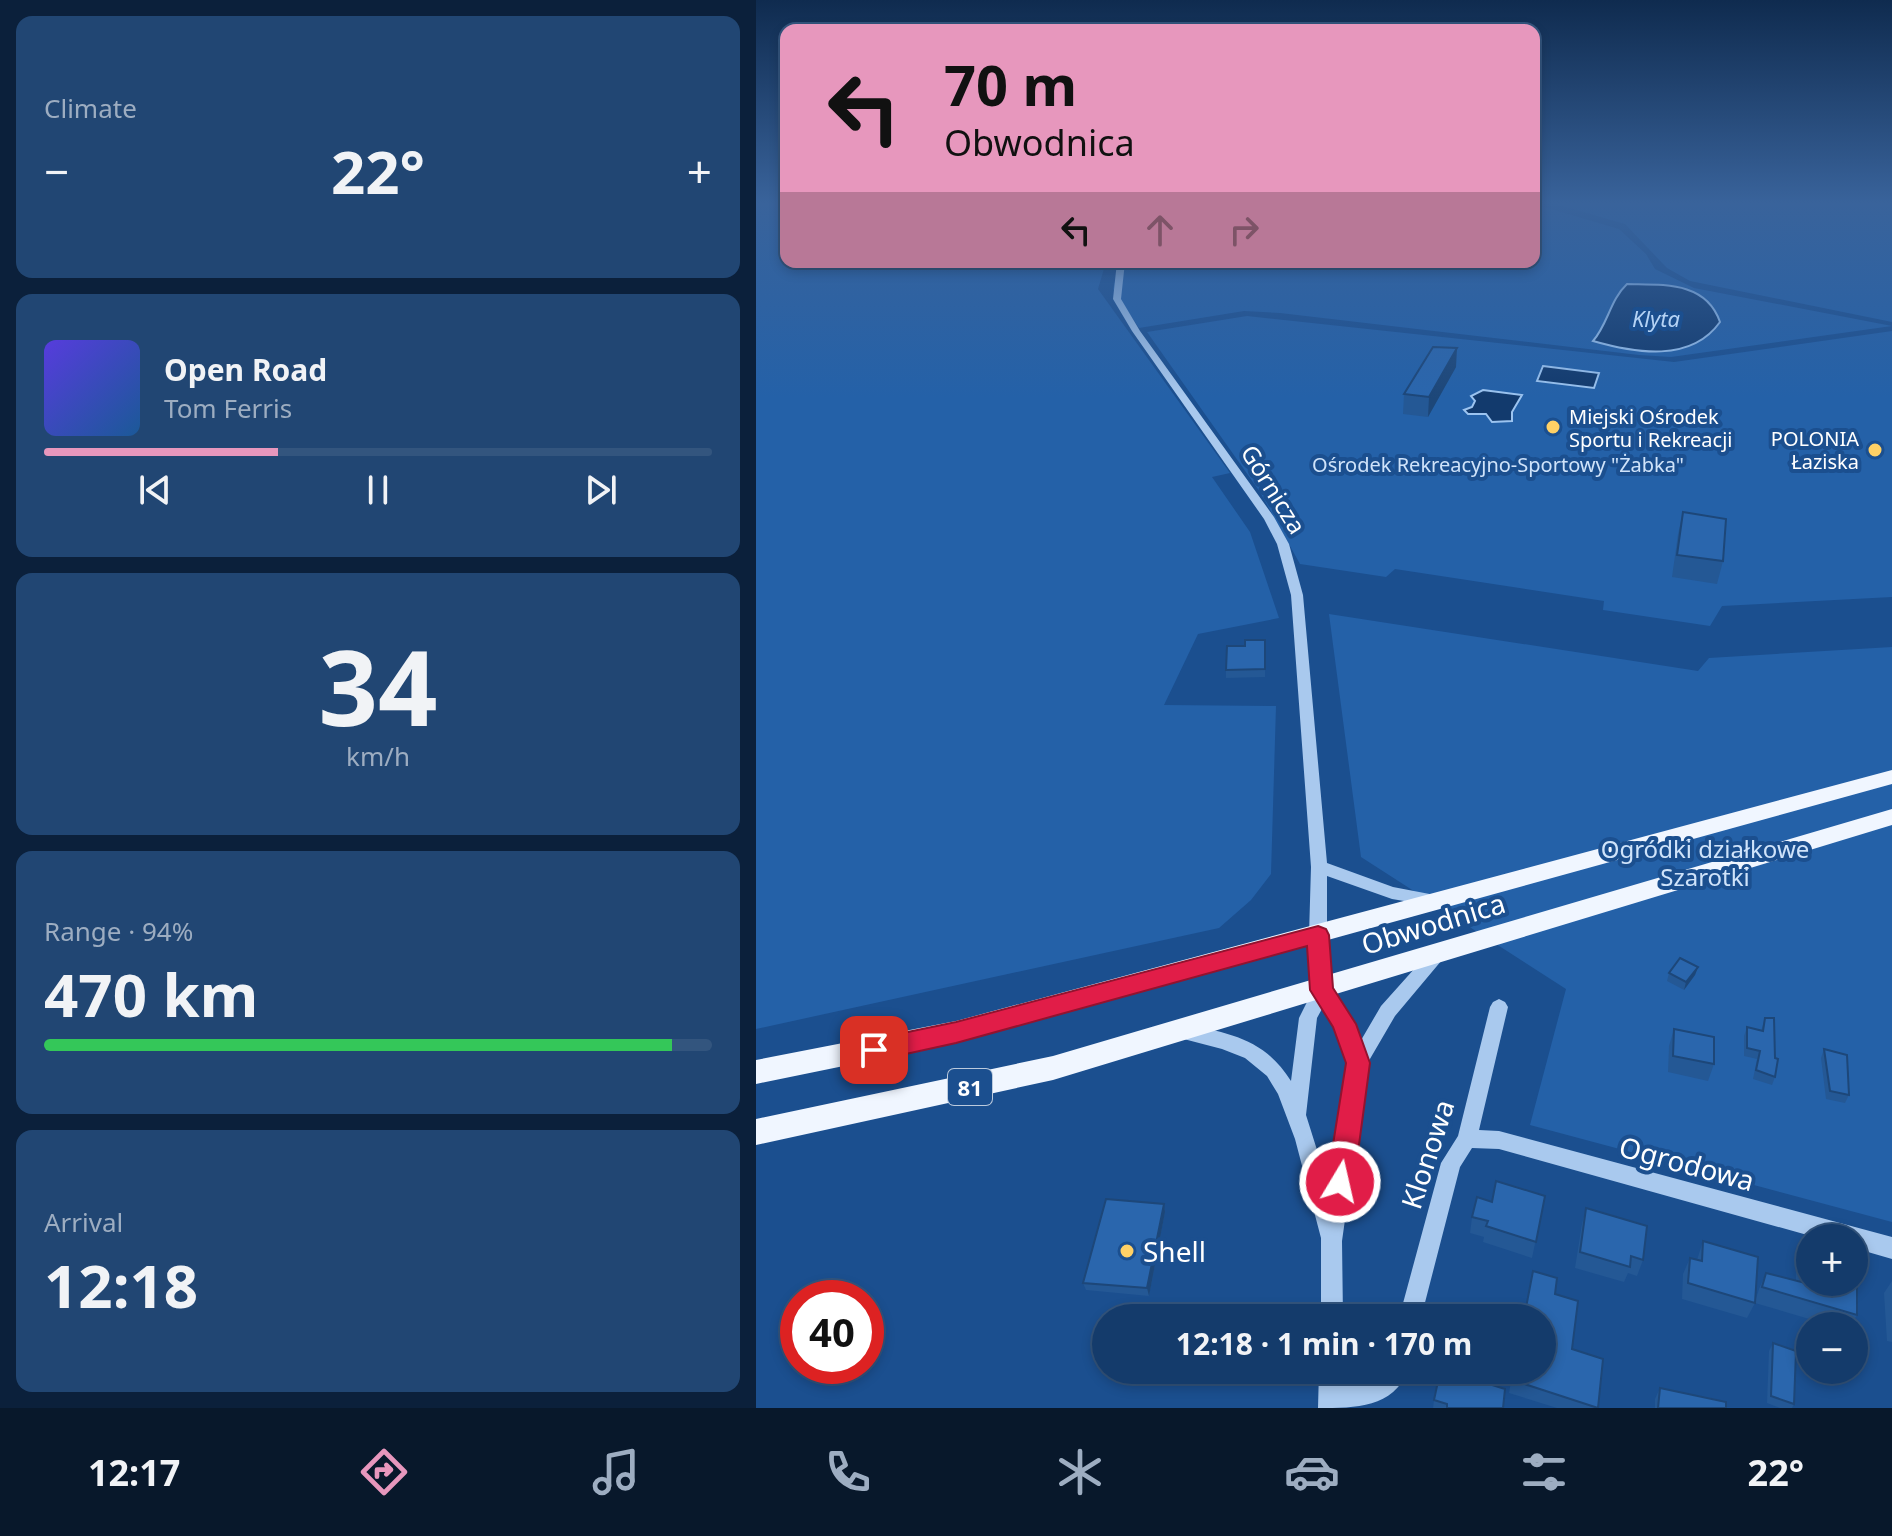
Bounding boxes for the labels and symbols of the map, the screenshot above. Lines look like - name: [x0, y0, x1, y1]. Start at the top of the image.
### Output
- water label: Klyta: [1632, 303, 1681, 333]
- place label: Miejski Ośrodek Sportu i Rekreacji: [1569, 403, 1732, 453]
- marker: Miejski Ośrodek Sportu i Rekreacji: [1544, 418, 1562, 436]
- place label: POLONIA Łaziska: [1771, 425, 1859, 475]
- street label: Górnicza: [1234, 438, 1314, 540]
- marker: POLONIA Łaziska: [1866, 441, 1884, 459]
- park label: Ośrodek Rekreacyjno-Sportowy "Żabka": [1312, 451, 1684, 478]
- park label: Ogródki działkowe Szarotki: [1601, 832, 1809, 893]
- street label: Obwodnica: [1356, 883, 1510, 963]
- pin: [840, 1016, 908, 1084]
- road number: 81: [948, 1069, 992, 1105]
- street label: Klonowa: [1391, 1094, 1463, 1214]
- street label: Ogrodowa: [1615, 1127, 1759, 1199]
- position arrow: [1298, 1140, 1382, 1224]
- place label: Shell: [1143, 1232, 1206, 1270]
- marker: Shell: [1118, 1242, 1136, 1260]
- speed limit sign: 40: [780, 1280, 884, 1384]

